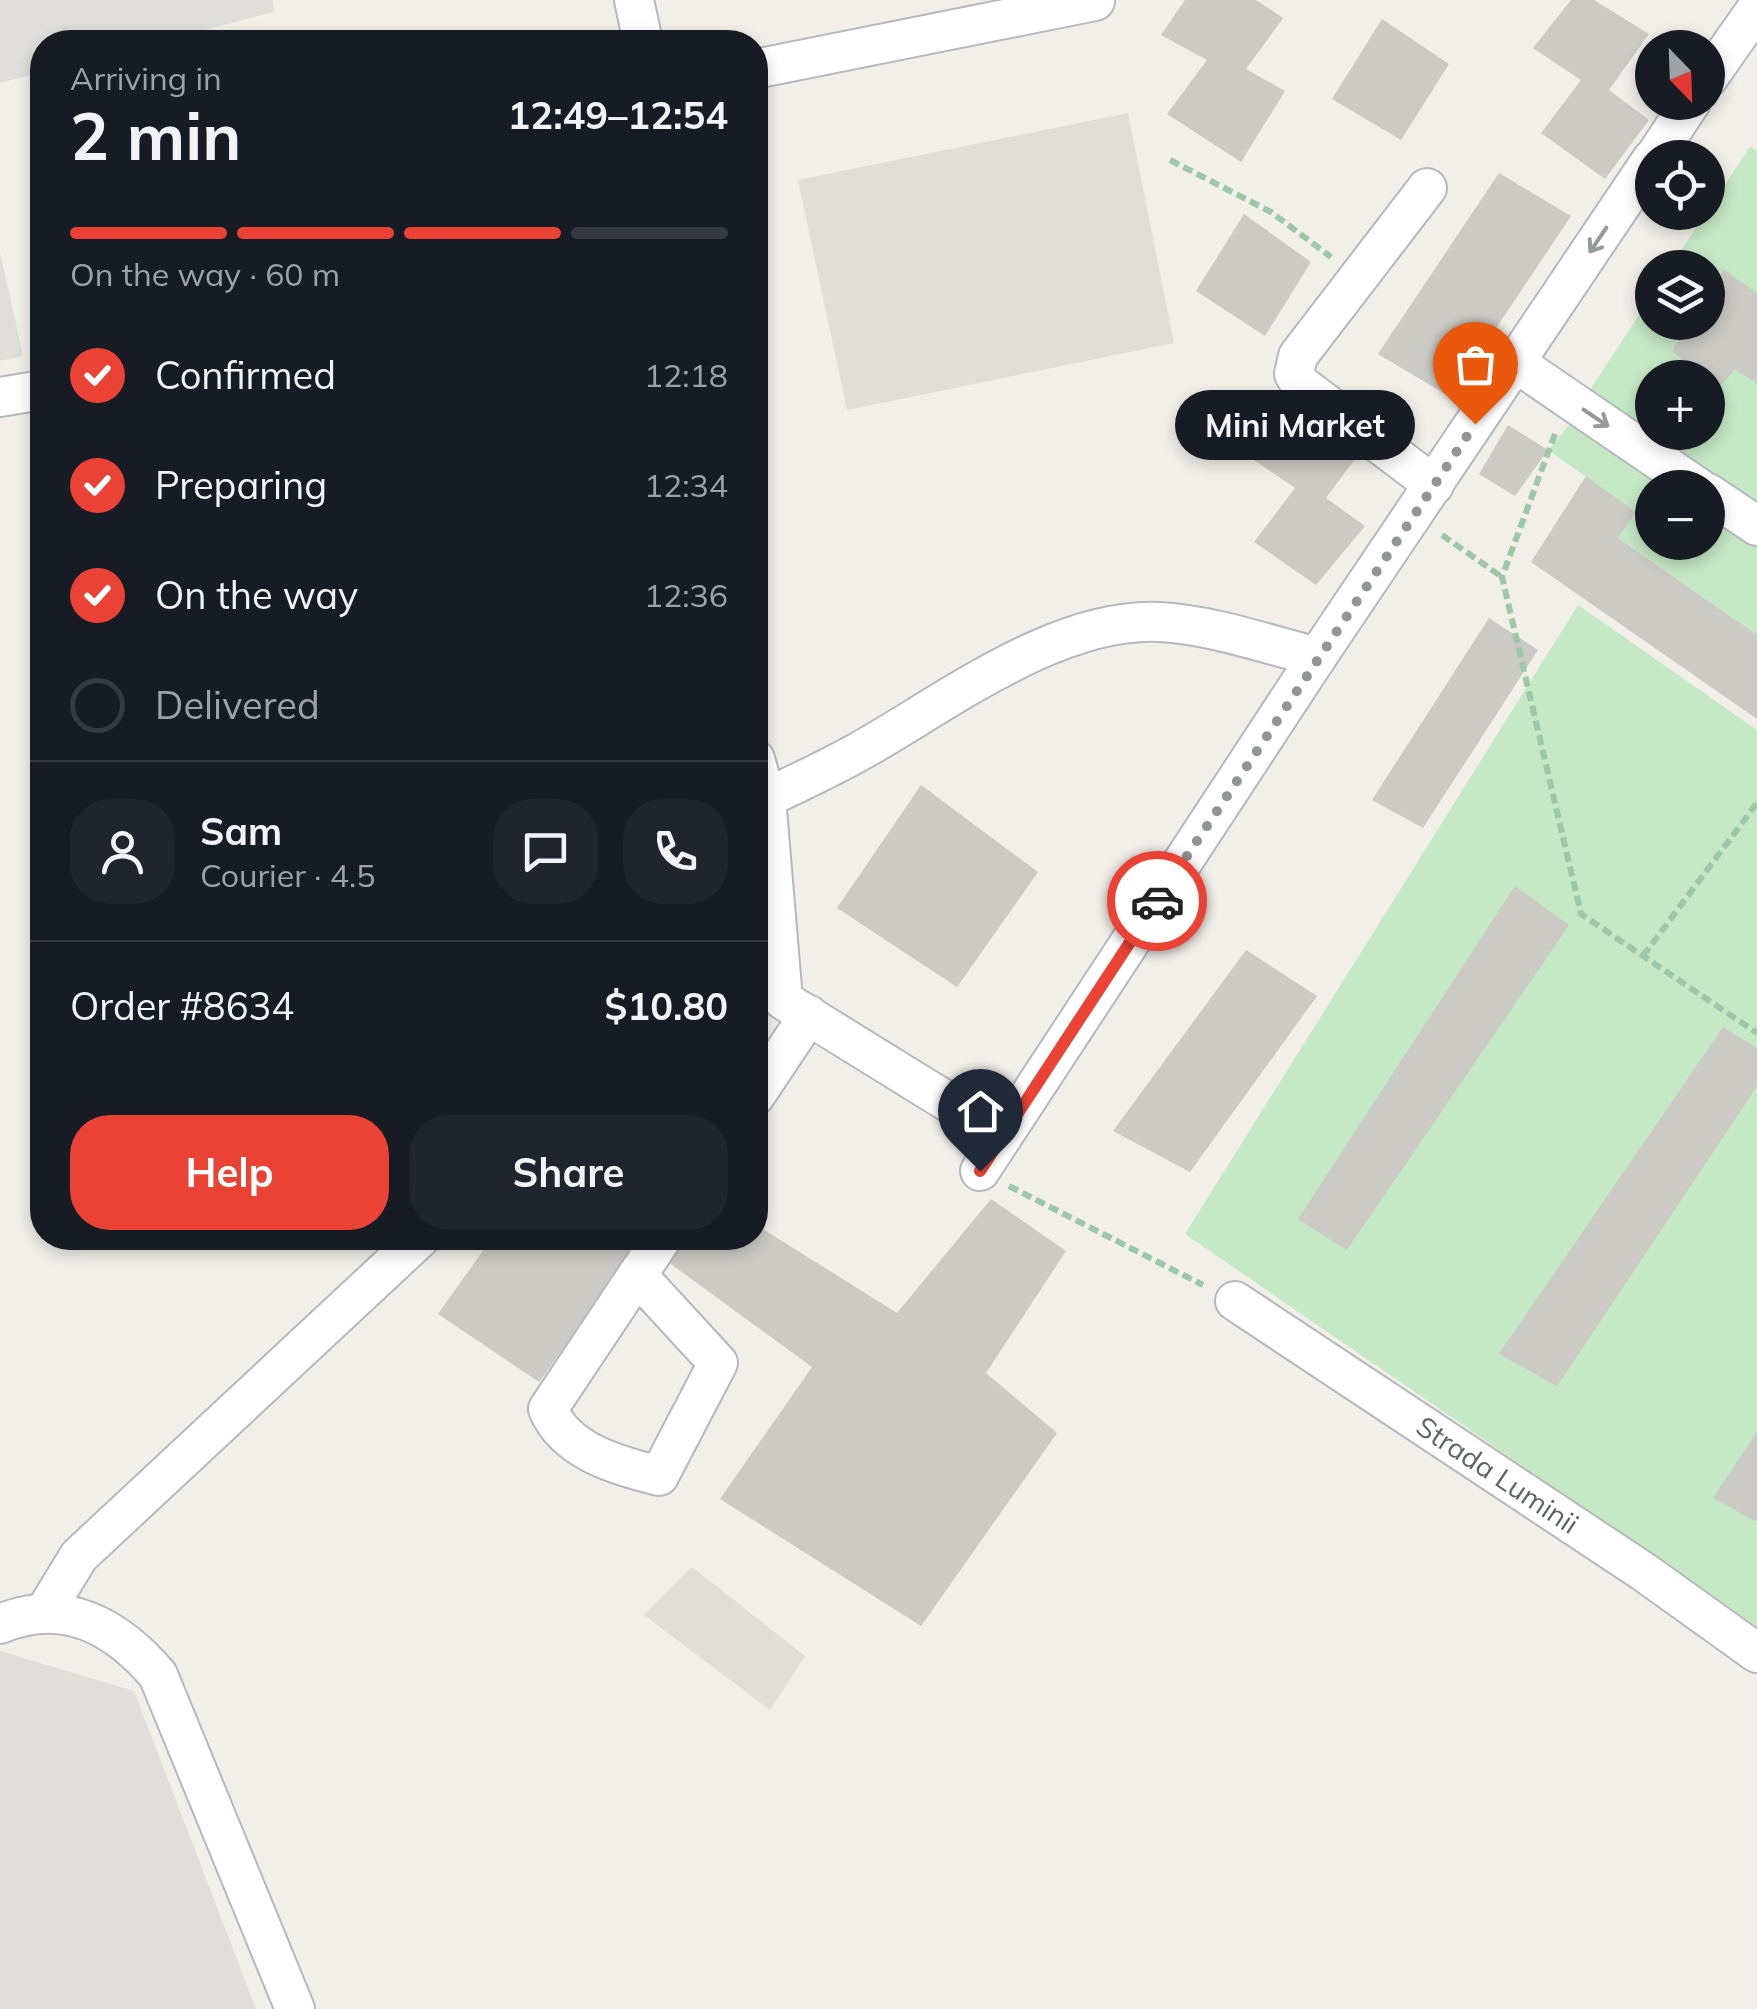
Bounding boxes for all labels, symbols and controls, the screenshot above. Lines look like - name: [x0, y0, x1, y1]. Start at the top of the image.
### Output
- north arrow: [1635, 30, 1725, 120]
- map controls: [1635, 30, 1725, 560]
- text: Arriving in: [70, 58, 222, 98]
- text: 12:49–12:54: [508, 91, 728, 139]
- text: 2 min: [70, 95, 241, 176]
- button: locate: [1635, 140, 1725, 230]
- one-way arrow: [1588, 226, 1609, 254]
- button: layers: [1635, 250, 1725, 340]
- text: On the way · 60 m: [70, 254, 340, 294]
- pin: [1433, 322, 1518, 425]
- icon: bag: [1448, 337, 1503, 392]
- icon: check: [70, 348, 125, 403]
- text: Confirmed: [155, 351, 336, 399]
- text: 12:18: [644, 355, 728, 395]
- button: +: [1635, 360, 1725, 450]
- callout: Mini Market: [1175, 389, 1415, 459]
- text: Mini Market: [1205, 405, 1385, 445]
- one-way arrow: [1582, 407, 1610, 428]
- icon: check: [70, 458, 125, 513]
- text: Preparing: [155, 461, 327, 509]
- text: 12:34: [644, 465, 728, 505]
- button: −: [1635, 470, 1725, 560]
- icon: check: [70, 568, 125, 623]
- text: On the way: [155, 571, 358, 619]
- text: 12:36: [644, 575, 728, 615]
- text: Delivered: [155, 681, 320, 729]
- button: person: [70, 799, 175, 904]
- button: chat: [493, 799, 598, 904]
- button: phone: [623, 799, 728, 904]
- text: Sam: [200, 807, 282, 855]
- courier: [1107, 851, 1207, 951]
- text: Courier · 4.5: [200, 855, 376, 895]
- icon: car: [1130, 874, 1185, 929]
- text: Order #8634: [70, 982, 294, 1030]
- text: $10.80: [605, 982, 728, 1030]
- pin: [938, 1069, 1023, 1172]
- icon: home: [953, 1084, 1008, 1139]
- button: Help: [70, 1115, 389, 1230]
- button: Share: [409, 1115, 728, 1230]
- street label: Strada Luminii: [1410, 1408, 1586, 1541]

